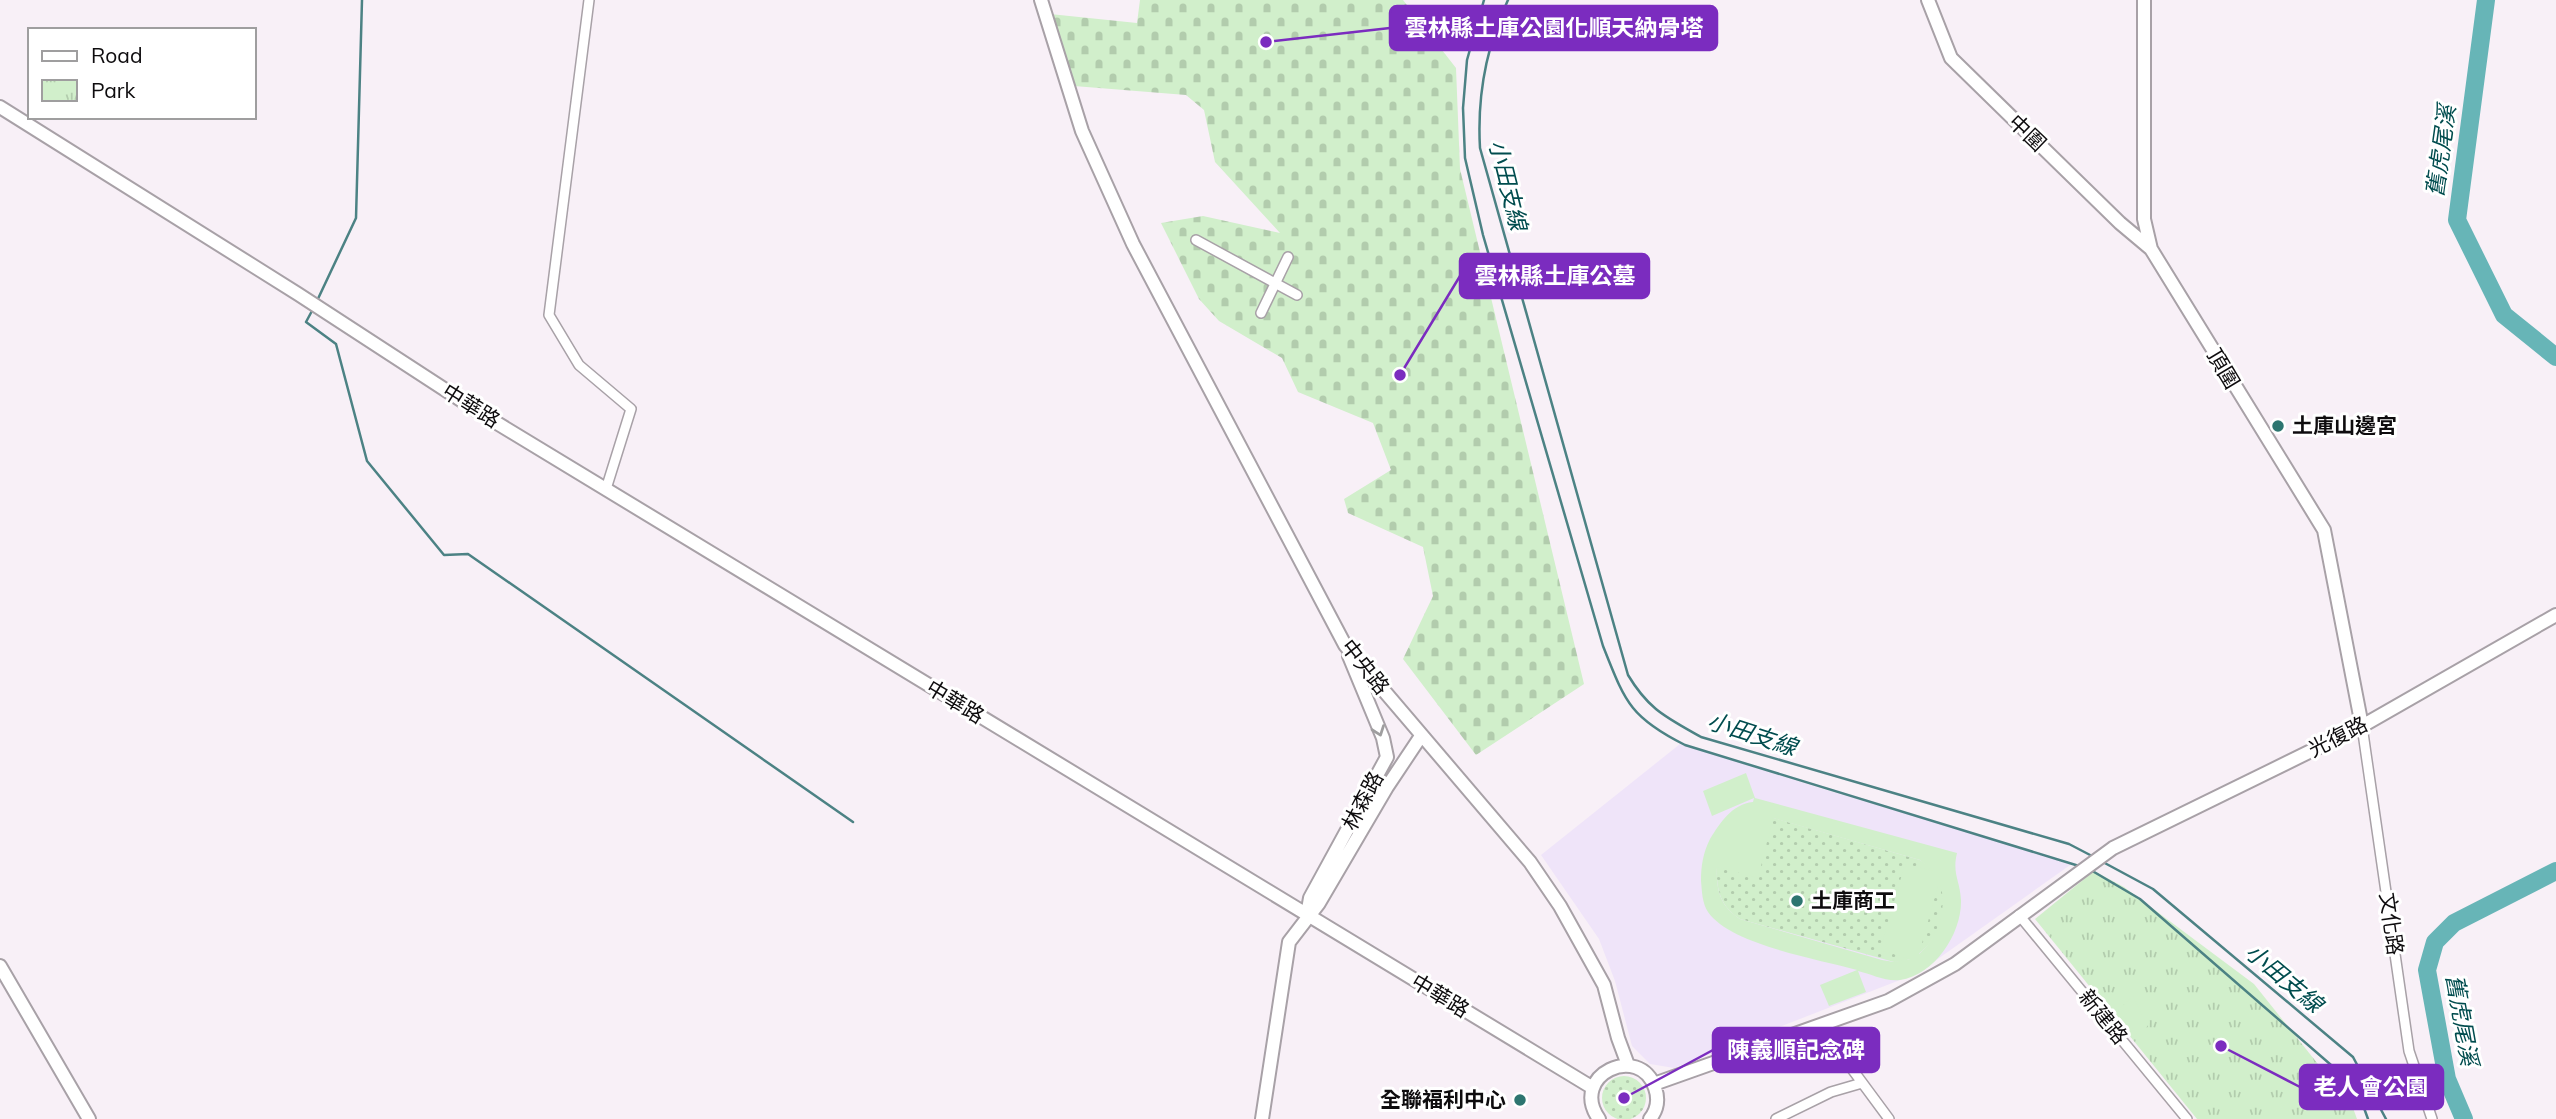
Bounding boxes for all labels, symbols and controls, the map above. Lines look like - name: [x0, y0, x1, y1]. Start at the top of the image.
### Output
- callout: 雲林縣土庫公園化順天納骨塔: [1390, 6, 1717, 50]
- text: 雲林縣土庫公園化順天納骨塔: [1405, 13, 1704, 42]
- legend: [28, 28, 256, 119]
- text: Road: [91, 42, 142, 68]
- text: Park: [91, 77, 135, 103]
- water label: 舊虎尾溪: [2420, 100, 2462, 199]
- street label: 中圍: [2004, 108, 2052, 156]
- water label: 小田支線: [1483, 137, 1534, 236]
- callout: 雲林縣土庫公墓: [1460, 254, 1649, 298]
- text: 雲林縣土庫公墓: [1475, 261, 1636, 290]
- street label: 頂圍: [2202, 344, 2246, 393]
- street label: 中華路: [438, 377, 505, 433]
- place label: 土庫山邊宮: [2292, 412, 2397, 438]
- marker: 土庫山邊宮: [2270, 418, 2286, 434]
- street label: 中央路: [1336, 634, 1395, 699]
- street label: 中華路: [922, 674, 989, 729]
- water label: 小田支線: [1704, 706, 1803, 762]
- street label: 光復路: [2304, 710, 2372, 762]
- one-way arrow: [1371, 724, 1385, 736]
- street label: 林森路: [1336, 767, 1388, 834]
- place label: 土庫商工: [1811, 887, 1895, 913]
- street label: 文化路: [2375, 891, 2409, 957]
- marker: 土庫商工: [1789, 893, 1805, 909]
- water label: 小田支線: [2240, 937, 2331, 1020]
- street label: 中華路: [1407, 968, 1474, 1023]
- water label: 舊虎尾溪: [2440, 972, 2485, 1071]
- street label: 新建路: [2074, 984, 2134, 1049]
- callout: 陳義順記念碑: [1713, 1028, 1879, 1072]
- text: 陳義順記念碑: [1727, 1035, 1865, 1064]
- callout: 老人會公園: [2300, 1065, 2443, 1109]
- text: 老人會公園: [2314, 1072, 2429, 1101]
- place label: 全聯福利中心: [1380, 1086, 1506, 1112]
- marker: 全聯福利中心: [1512, 1092, 1528, 1108]

